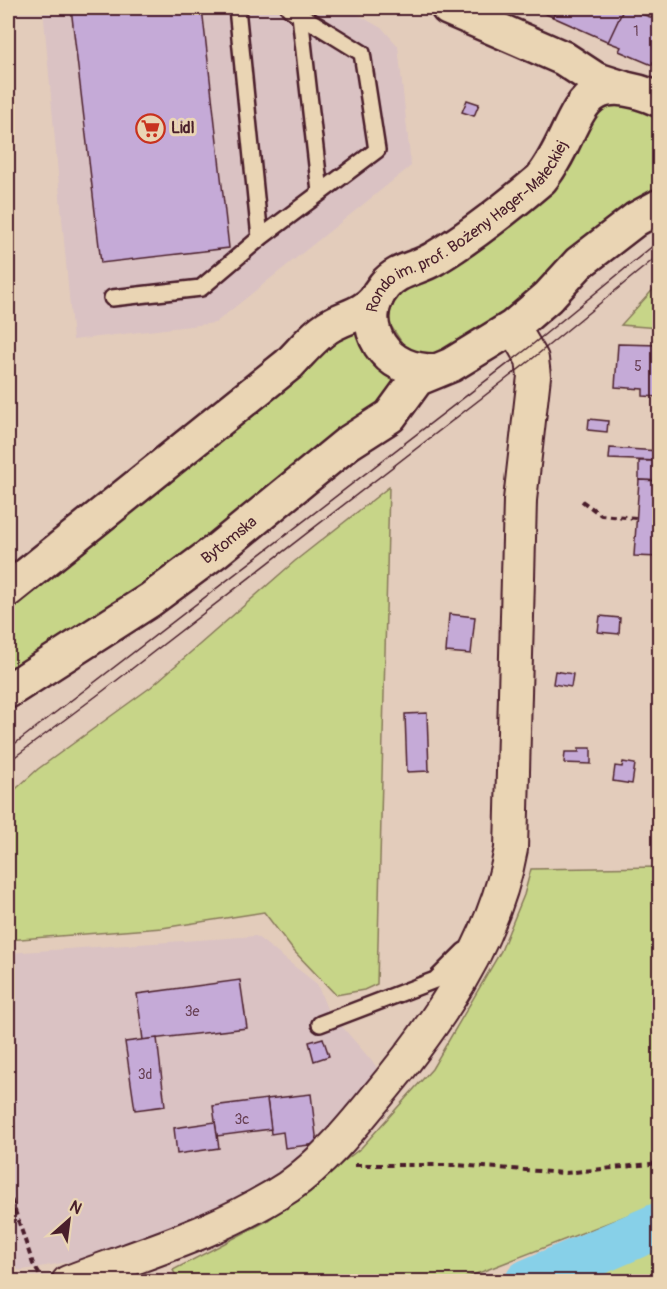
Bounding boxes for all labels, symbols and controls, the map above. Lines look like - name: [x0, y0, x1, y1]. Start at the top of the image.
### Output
- house number: 1: [633, 23, 639, 40]
- supermarket icon: Lidl: [134, 112, 166, 144]
- place label: Lidl: [171, 118, 195, 138]
- street label: Rondo im. prof. Bożeny Hager-Małeckiej: [362, 137, 572, 314]
- house number: 5: [634, 358, 642, 375]
- street label: Bytomska: [197, 512, 261, 568]
- house number: 3e: [185, 1003, 199, 1020]
- house number: 3d: [138, 1066, 152, 1083]
- house number: 3c: [235, 1111, 249, 1128]
- north arrow: [39, 1190, 99, 1250]
- text: N: [66, 1196, 85, 1219]

